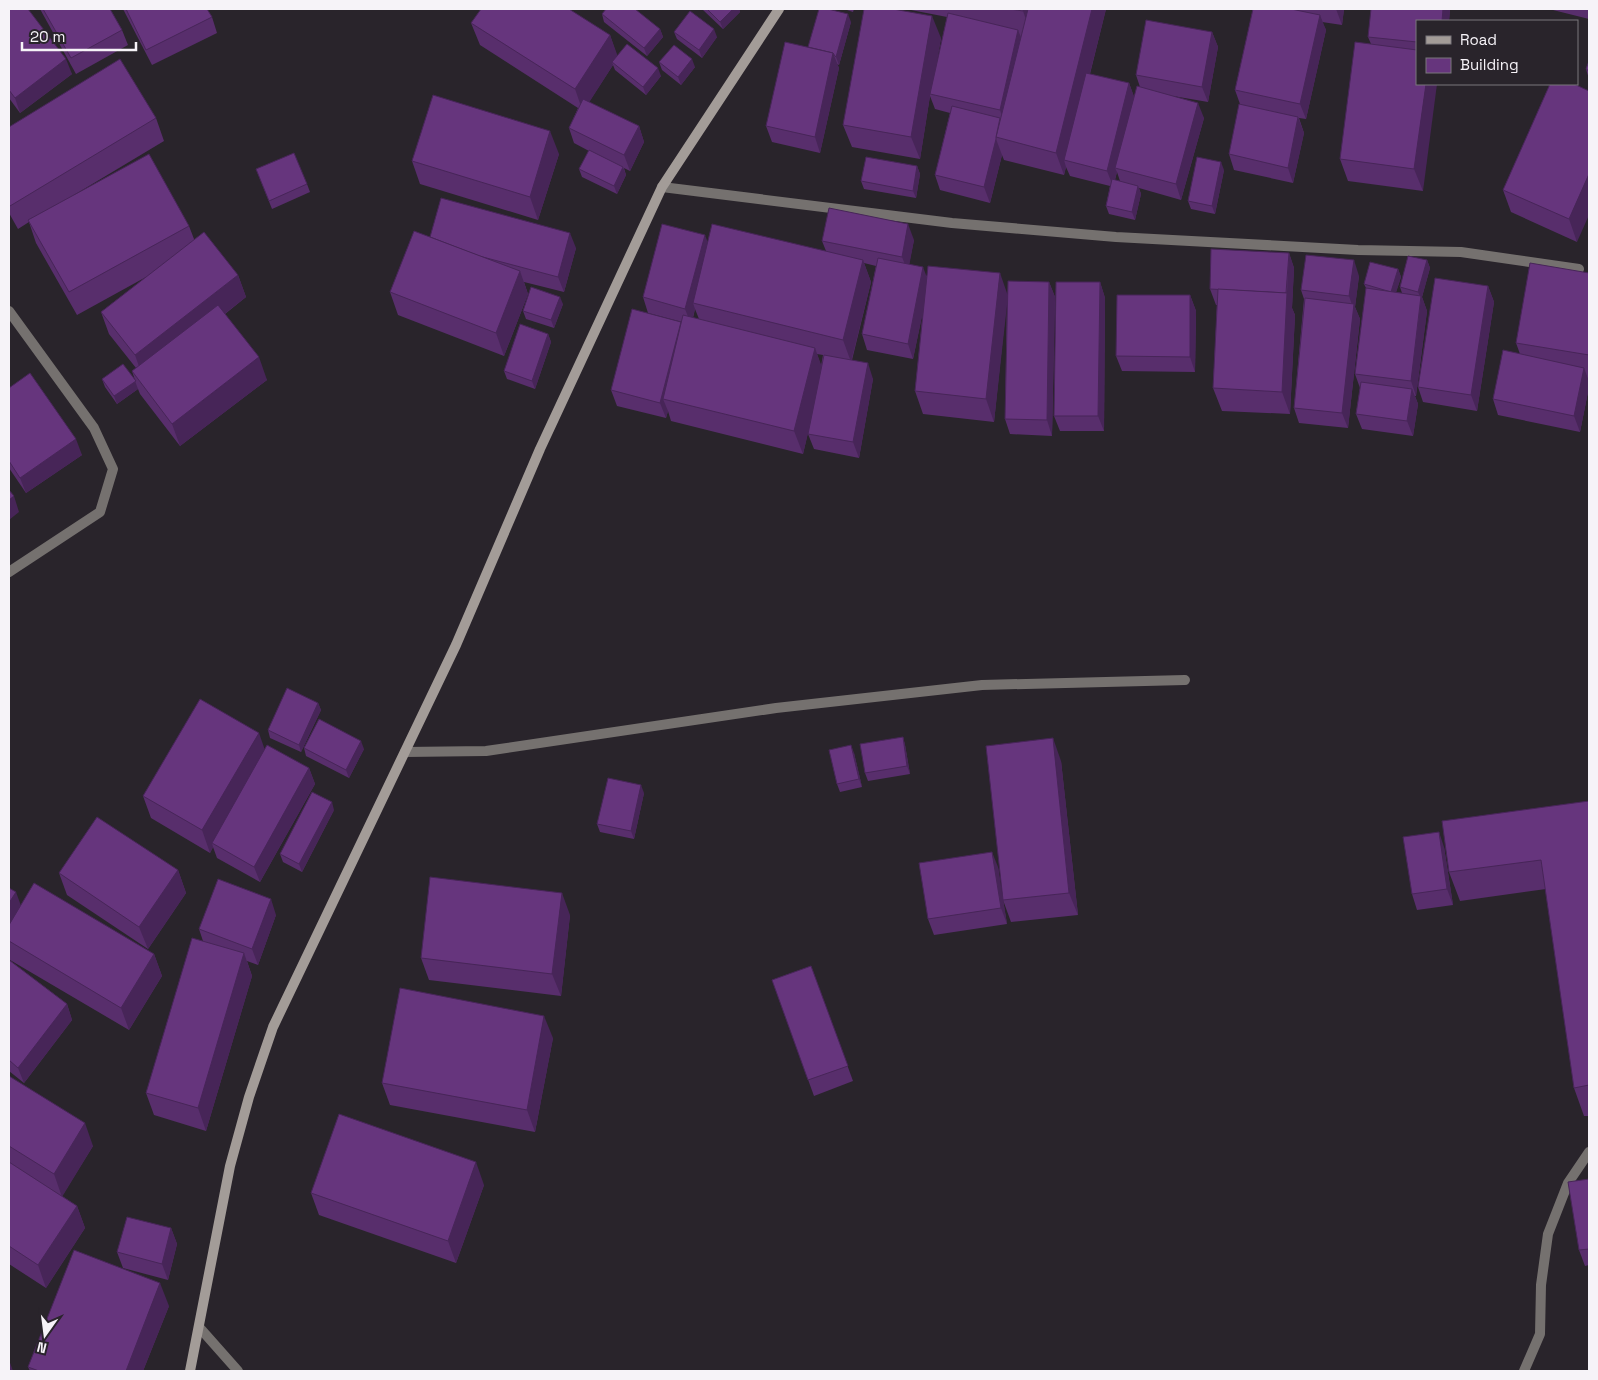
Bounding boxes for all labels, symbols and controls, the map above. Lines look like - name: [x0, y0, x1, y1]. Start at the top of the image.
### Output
- scale bar: [22, 20, 136, 52]
- legend: [1416, 20, 1578, 85]
- text: 20 m: [30, 27, 65, 46]
- text: Road: [1460, 30, 1497, 49]
- text: Building: [1460, 55, 1519, 74]
- north arrow: [20, 1310, 70, 1360]
- text: N: [35, 1338, 49, 1357]

